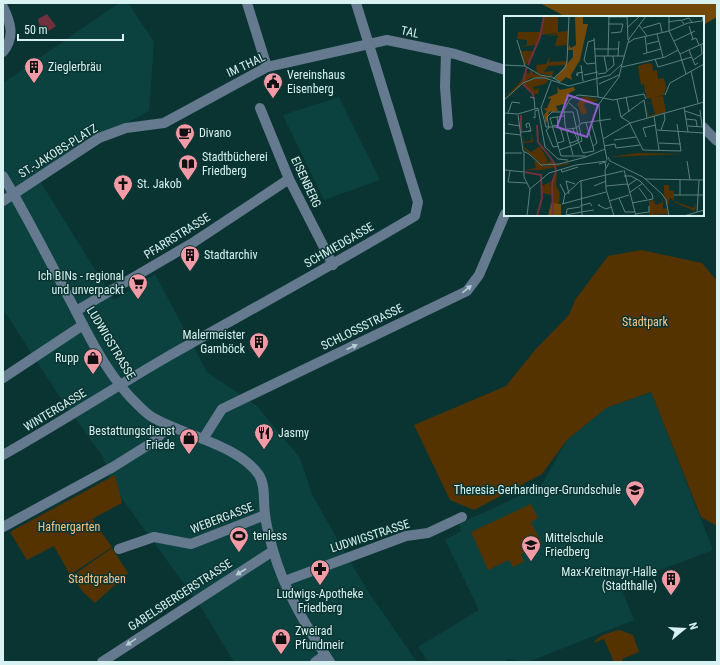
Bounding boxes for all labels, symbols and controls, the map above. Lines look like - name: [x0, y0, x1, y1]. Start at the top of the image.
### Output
- scale bar: [18, 16, 123, 42]
- inset map: [504, 16, 704, 216]
- text: 50 m: [24, 23, 48, 37]
- street label: TAL: [400, 23, 421, 41]
- street label: IM THAL: [224, 50, 268, 80]
- building icon: Zieglerbräu: [23, 56, 45, 84]
- place label: Zieglerbräu: [48, 60, 102, 74]
- place label: Vereinshaus Eisenberg: [287, 68, 345, 96]
- public building icon: Vereinshaus Eisenberg: [262, 71, 284, 99]
- street label: ST.-JAKOBS-PLATZ: [16, 121, 100, 181]
- cafe icon: Divano: [174, 122, 196, 150]
- place label: Divano: [199, 126, 231, 140]
- place label: Stadtbücherei Friedberg: [202, 150, 268, 178]
- library icon: Stadtbücherei Friedberg: [177, 153, 199, 181]
- street label: EISENBERG: [288, 154, 324, 210]
- church icon: St. Jakob: [112, 173, 134, 201]
- place label: St. Jakob: [137, 177, 182, 191]
- street label: PFARRSTRASSE: [141, 210, 213, 262]
- street label: SCHMIEDGASSE: [302, 219, 376, 271]
- building icon: Stadtarchiv: [179, 244, 201, 272]
- place label: Stadtarchiv: [204, 248, 258, 262]
- place label: Ich BINs - regional und unverpackt: [38, 269, 124, 297]
- supermarket icon: Ich BINs - regional und unverpackt: [127, 272, 149, 300]
- one-way arrow: [462, 285, 473, 293]
- street label: SCHLOSSSTRASSE: [319, 301, 405, 353]
- street label: LUDWIGSTRASSE: [84, 304, 138, 382]
- park label: Stadtpark: [622, 315, 668, 329]
- place label: Malermeister Gamböck: [182, 328, 246, 356]
- building icon: Malermeister Gamböck: [248, 331, 270, 359]
- one-way arrow: [346, 344, 357, 350]
- shop icon: Rupp: [82, 347, 104, 375]
- place label: Rupp: [55, 351, 79, 365]
- street label: WINTERGASSE: [21, 386, 89, 434]
- restaurant icon: Jasmy: [253, 422, 275, 450]
- place label: Bestattungsdienst Friede: [89, 424, 175, 452]
- place label: Jasmy: [278, 426, 309, 440]
- shop icon: Bestattungsdienst Friede: [178, 427, 200, 455]
- school or university icon: Theresia-Gerhardinger-Grundschule: [624, 479, 646, 507]
- place label: Theresia-Gerhardinger-Grundschule: [454, 483, 621, 497]
- street label: WEBERGASSE: [188, 500, 256, 536]
- street label: LUDWIGSTRASSE: [329, 517, 411, 555]
- park label: Hafnergarten: [38, 520, 100, 534]
- sports icon: tenless: [228, 525, 250, 553]
- place label: tenless: [253, 529, 287, 543]
- place label: Mittelschule Friedberg: [545, 531, 604, 559]
- school or university icon: Mittelschule Friedberg: [520, 534, 542, 562]
- street label: GABELSBERGERSTRASSE: [125, 556, 235, 634]
- pharmacy icon: Ludwigs-Apotheke Friedberg: [309, 558, 331, 586]
- place label: Max-Kreitmayr-Halle (Stadthalle): [561, 565, 657, 593]
- one-way arrow: [236, 568, 246, 576]
- building icon: Max-Kreitmayr-Halle (Stadthalle): [660, 568, 682, 596]
- park label: Stadtgraben: [68, 572, 126, 586]
- place label: Ludwigs-Apotheke Friedberg: [277, 587, 364, 615]
- north arrow: [664, 609, 704, 649]
- text: N: [686, 621, 700, 632]
- place label: Zweirad Pfundmeir: [295, 624, 344, 652]
- shop icon: Zweirad Pfundmeir: [270, 627, 292, 655]
- one-way arrow: [125, 639, 137, 646]

